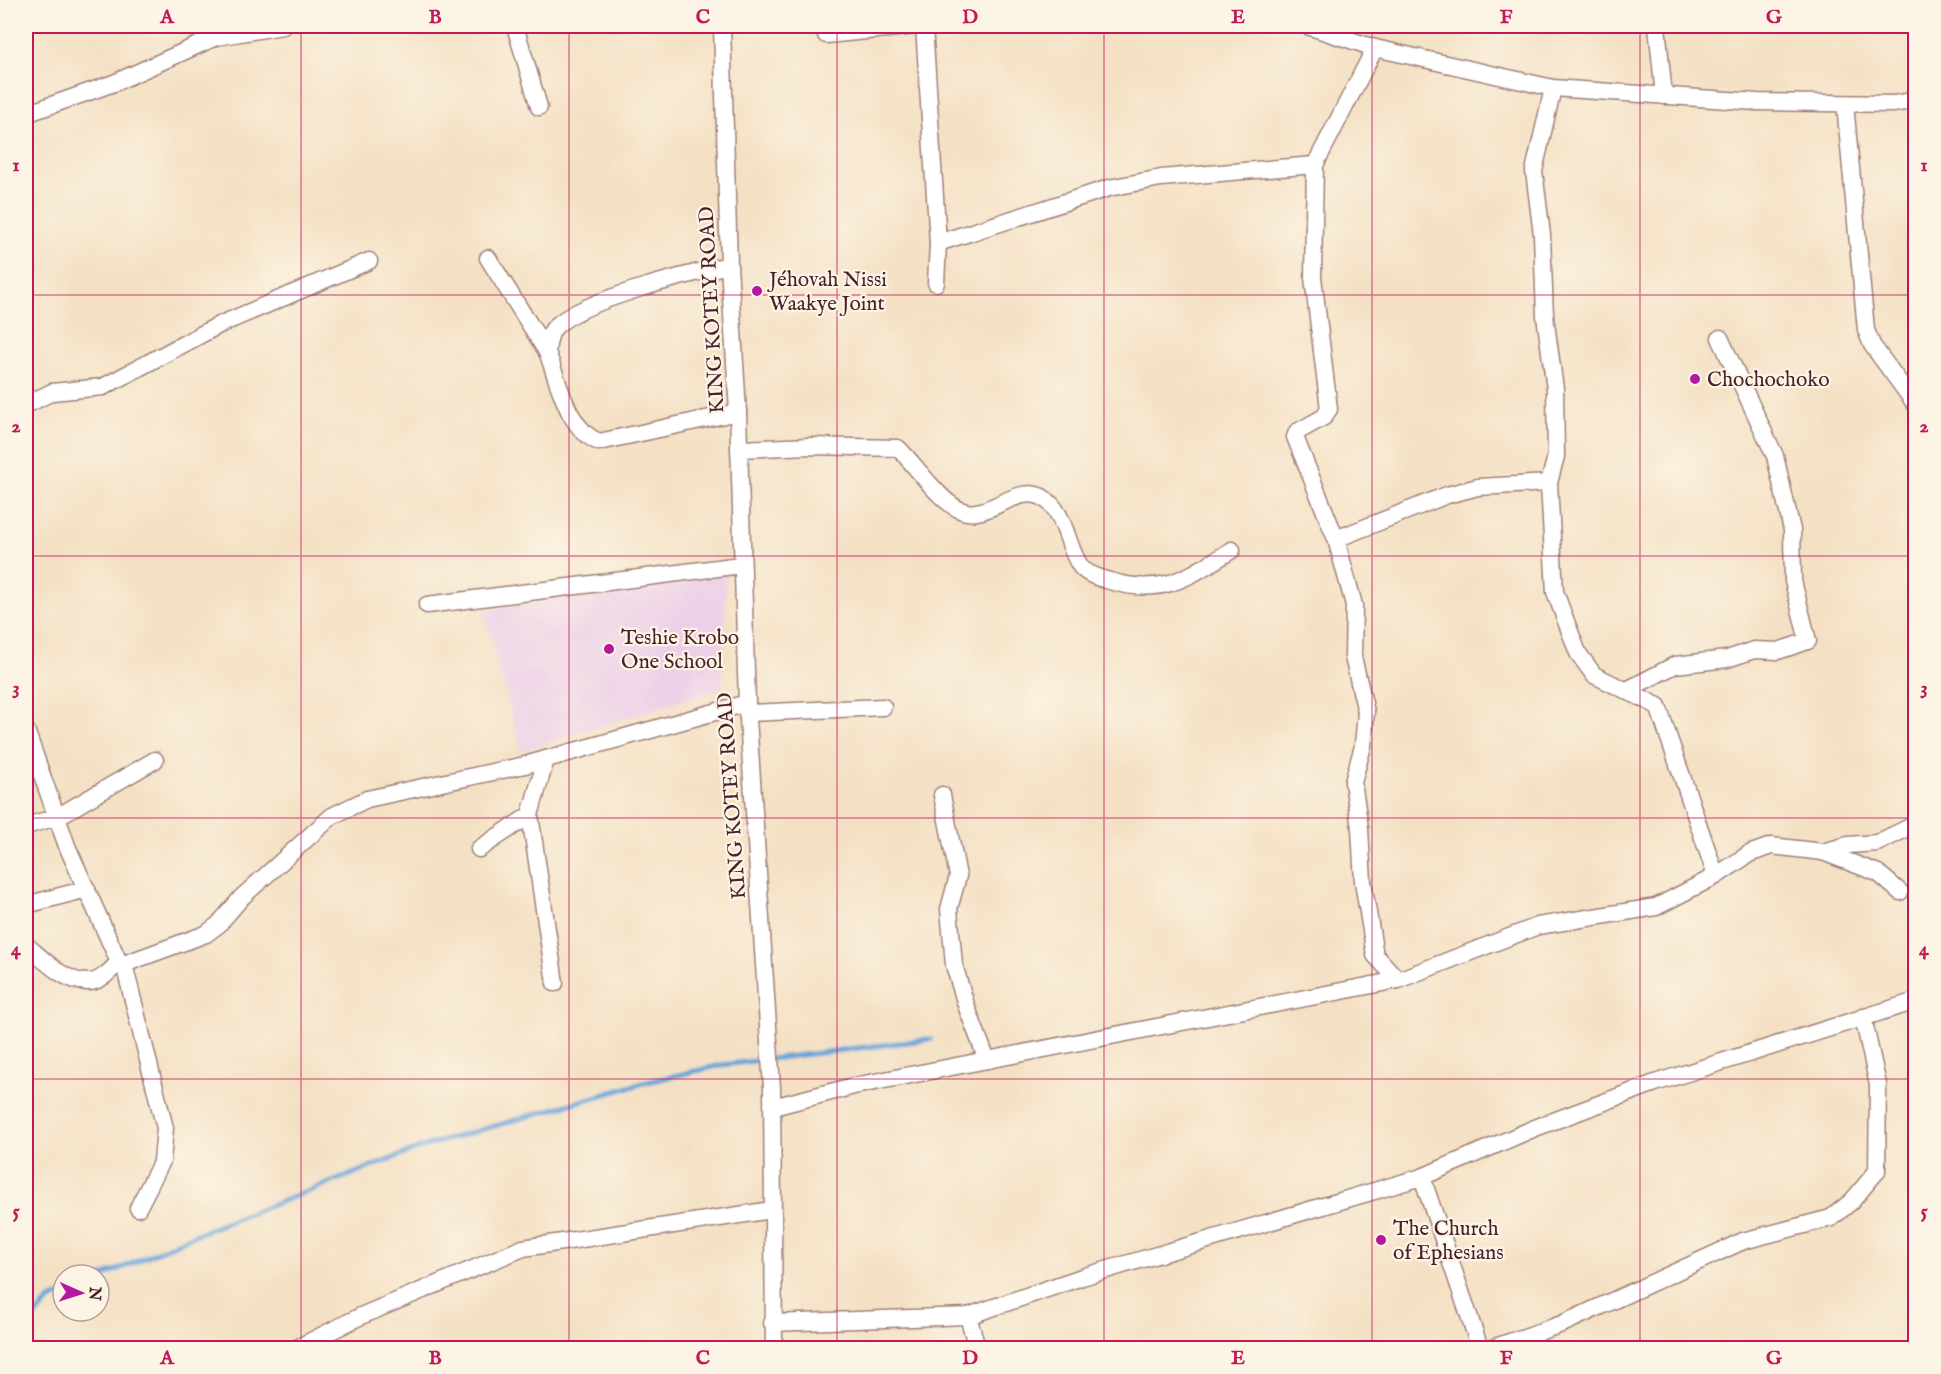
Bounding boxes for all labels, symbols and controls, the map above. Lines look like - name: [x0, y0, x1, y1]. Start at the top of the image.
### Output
- text: A: [159, 5, 175, 30]
- text: B: [428, 5, 442, 30]
- text: C: [696, 5, 710, 30]
- text: D: [962, 5, 978, 30]
- text: E: [1231, 5, 1245, 30]
- text: F: [1500, 5, 1513, 30]
- text: G: [1766, 5, 1783, 30]
- text: 1: [12, 153, 20, 178]
- text: 1: [1920, 153, 1928, 178]
- street label: KING KOTEY ROAD: [694, 206, 731, 414]
- place label: Jéhovah Nissi Waakye Joint: [767, 267, 887, 318]
- marker: Jéhovah Nissi Waakye Joint: [750, 284, 764, 298]
- place label: Chochochoko: [1707, 367, 1830, 394]
- marker: Chochochoko: [1688, 372, 1702, 386]
- text: 2: [11, 414, 21, 439]
- text: 2: [1919, 414, 1929, 439]
- place label: Teshie Krobo One School: [621, 625, 739, 676]
- marker: Teshie Krobo One School: [602, 642, 616, 656]
- text: 3: [12, 676, 20, 701]
- text: 3: [1920, 676, 1928, 701]
- street label: KING KOTEY ROAD: [712, 691, 753, 900]
- text: 4: [11, 937, 22, 962]
- text: 4: [1919, 937, 1930, 962]
- text: 5: [12, 1199, 20, 1224]
- text: 5: [1920, 1199, 1928, 1224]
- place label: The Church of Ephesians: [1393, 1216, 1504, 1267]
- marker: The Church of Ephesians: [1374, 1233, 1388, 1247]
- north arrow: [51, 1263, 111, 1323]
- text: N: [84, 1285, 104, 1301]
- text: A: [159, 1346, 175, 1371]
- text: B: [428, 1346, 442, 1371]
- text: C: [696, 1346, 710, 1371]
- text: D: [962, 1346, 978, 1371]
- text: E: [1231, 1346, 1245, 1371]
- text: F: [1500, 1346, 1513, 1371]
- text: G: [1766, 1346, 1783, 1371]

